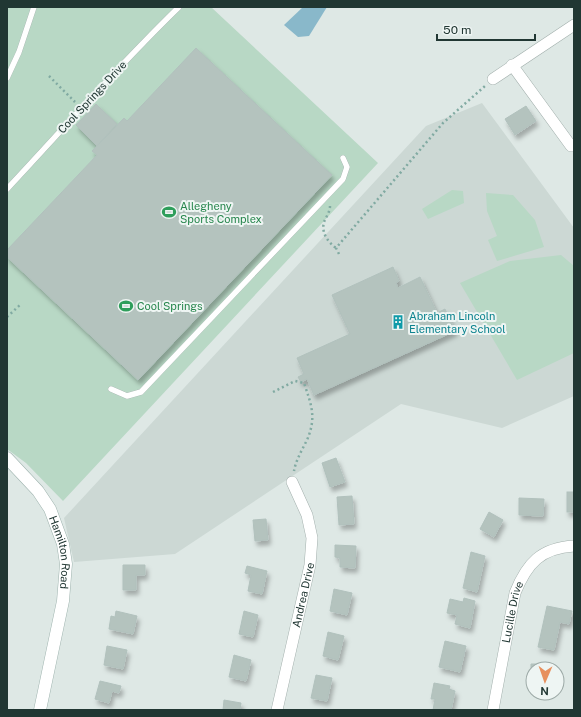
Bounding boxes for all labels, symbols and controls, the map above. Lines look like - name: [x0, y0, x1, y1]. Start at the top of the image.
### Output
- scale bar: [437, 16, 535, 42]
- text: 50 m: [443, 23, 471, 37]
- street label: Cool Springs Drive: [55, 58, 129, 136]
- place label: Allegheny Sports Complex: [180, 200, 262, 225]
- sports icon: Allegheny Sports Complex: [161, 204, 177, 220]
- sports icon: Cool Springs: [118, 298, 134, 314]
- place label: Cool Springs: [137, 300, 203, 312]
- place label: Abraham Lincoln Elementary School: [409, 310, 506, 335]
- building icon: Abraham Lincoln Elementary School: [390, 314, 406, 330]
- street label: Hamilton Road: [47, 514, 72, 590]
- street label: Andrea Drive: [290, 561, 316, 629]
- street label: Lucille Drive: [500, 579, 525, 644]
- north arrow: [525, 661, 565, 701]
- text: N: [540, 685, 549, 697]

